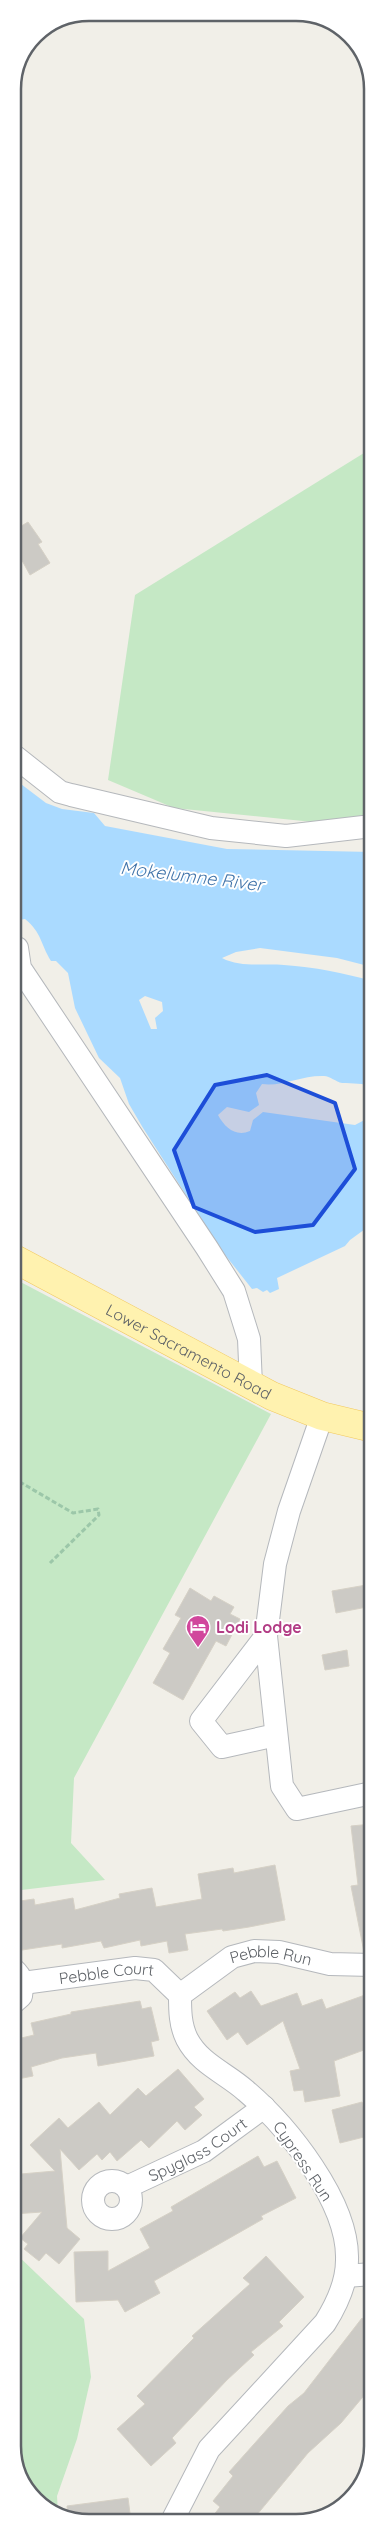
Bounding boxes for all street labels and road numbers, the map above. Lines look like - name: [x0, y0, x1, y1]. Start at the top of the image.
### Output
- street label: Lower Sacramento Road: [103, 1299, 275, 1404]
- street label: Pebble Run: [227, 1941, 314, 1969]
- street label: Pebble Court: [58, 1958, 155, 1988]
- street label: Spyglass Court: [145, 2113, 251, 2186]
- street label: Cypress Run: [269, 2117, 337, 2205]

